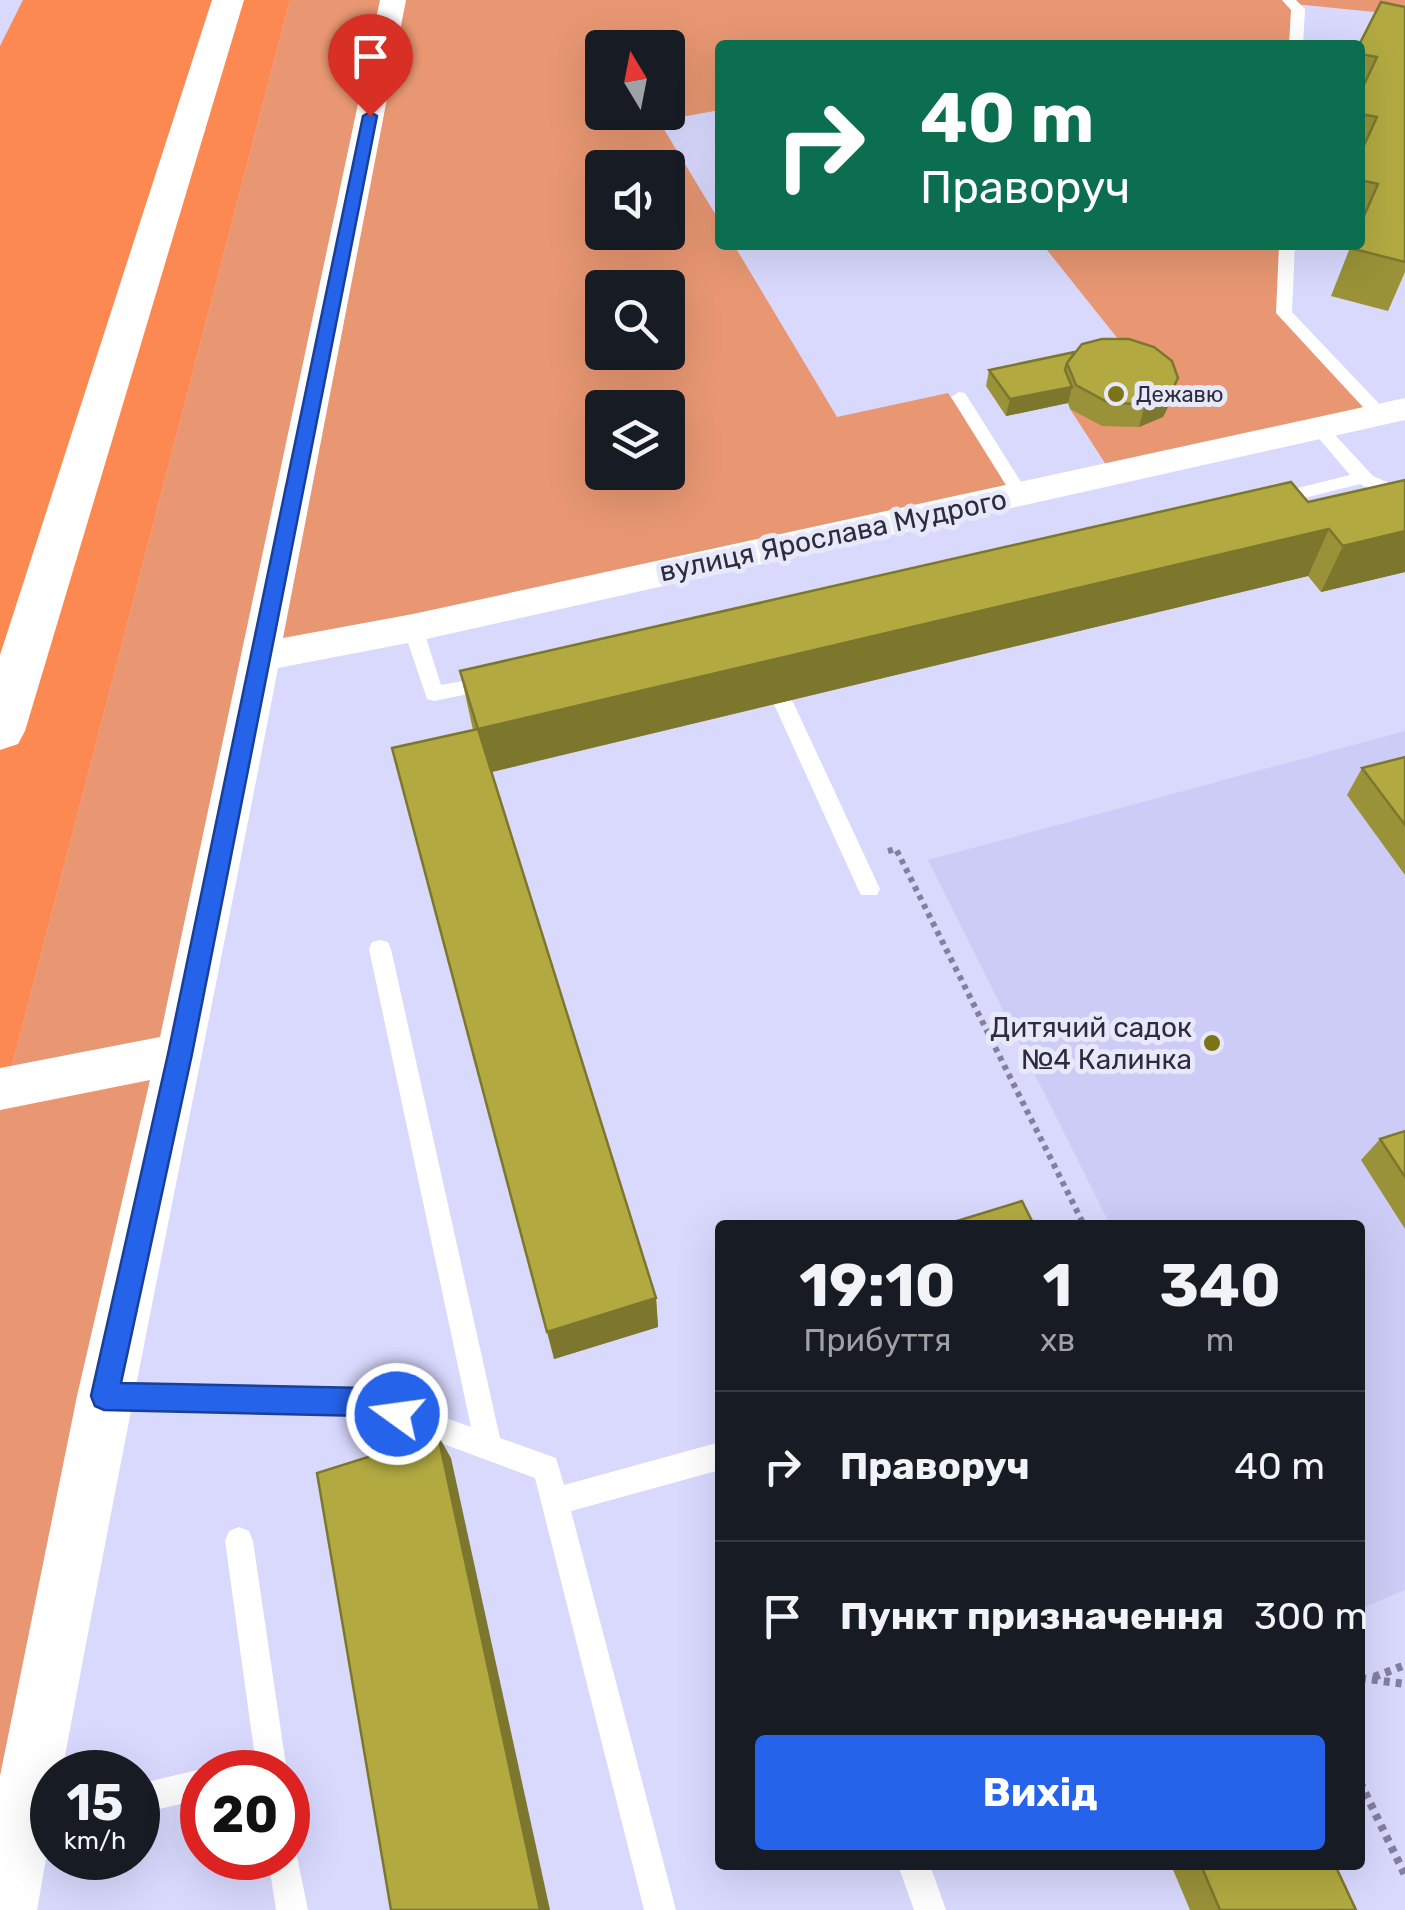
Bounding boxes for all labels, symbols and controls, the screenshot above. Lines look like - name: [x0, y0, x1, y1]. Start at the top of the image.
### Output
- pin: [328, 14, 413, 117]
- icon: arrive: [343, 29, 398, 84]
- north arrow: [585, 30, 685, 130]
- map controls: [585, 30, 685, 490]
- text: 40 m: [920, 77, 1094, 160]
- icon: right: [755, 80, 885, 210]
- button: sound: [585, 150, 685, 250]
- text: Праворуч: [920, 161, 1130, 214]
- button: search: [585, 270, 685, 370]
- place label: Дежавю: [1136, 381, 1223, 408]
- marker: Дежавю: [1105, 383, 1127, 405]
- button: layers: [585, 390, 685, 490]
- street label: вулиця Ярослава Мудрого: [656, 483, 1010, 588]
- place label: Дитячий садок №4 Калинка: [990, 1011, 1192, 1076]
- marker: Дитячий садок №4 Калинка: [1201, 1032, 1223, 1054]
- text: 19:10: [799, 1250, 956, 1321]
- text: 1: [1043, 1250, 1072, 1321]
- text: 340: [1159, 1250, 1281, 1321]
- text: Прибуття: [804, 1321, 951, 1359]
- text: хв: [1040, 1321, 1075, 1359]
- text: m: [1206, 1321, 1234, 1359]
- position arrow: [345, 1362, 449, 1466]
- icon: right: [755, 1439, 810, 1494]
- text: Праворуч: [840, 1443, 1030, 1489]
- text: 40 m: [1234, 1443, 1325, 1489]
- icon: arrive: [755, 1589, 810, 1644]
- text: Пункт призначення: [840, 1593, 1224, 1639]
- text: 300 m: [1254, 1593, 1368, 1639]
- button: Вихід: [755, 1735, 1325, 1850]
- speed limit sign: 20: [180, 1750, 310, 1880]
- text: 15: [66, 1773, 124, 1833]
- text: km/h: [64, 1826, 126, 1855]

